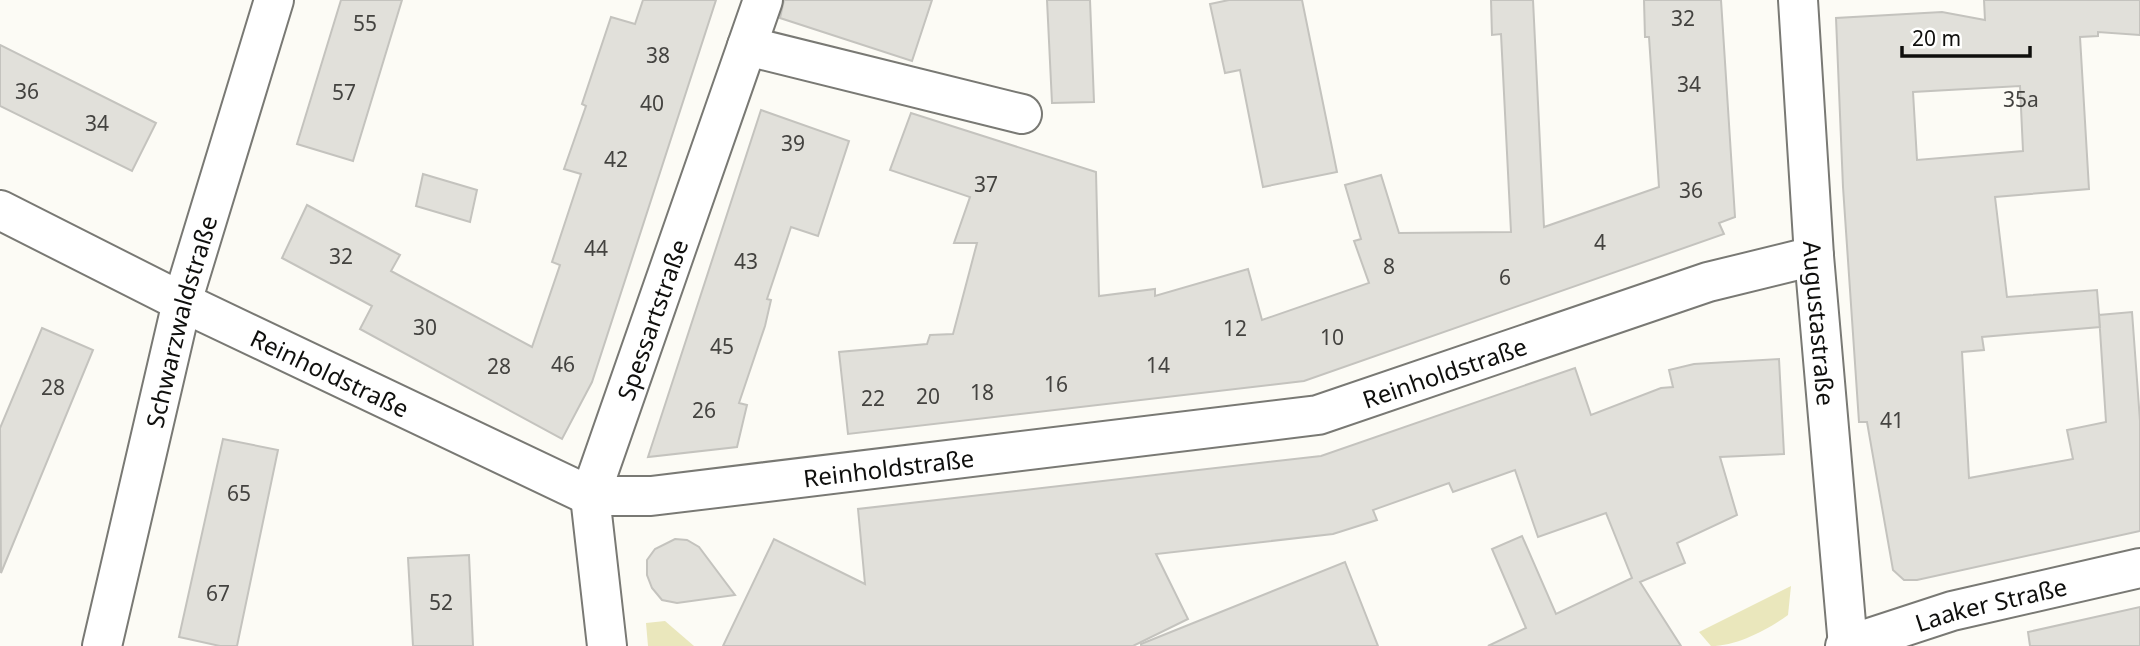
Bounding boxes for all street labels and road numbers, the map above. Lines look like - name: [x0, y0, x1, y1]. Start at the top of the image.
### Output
- street label: Schwarzwaldstraße: [137, 211, 224, 431]
- street label: Spessartstraße: [608, 234, 695, 404]
- street label: Augustastraße: [1797, 240, 1843, 407]
- street label: Reinholdstraße: [246, 321, 415, 424]
- street label: Reinholdstraße: [1358, 329, 1531, 415]
- street label: Reinholdstraße: [801, 440, 976, 494]
- street label: Laaker Straße: [1910, 569, 2070, 639]

